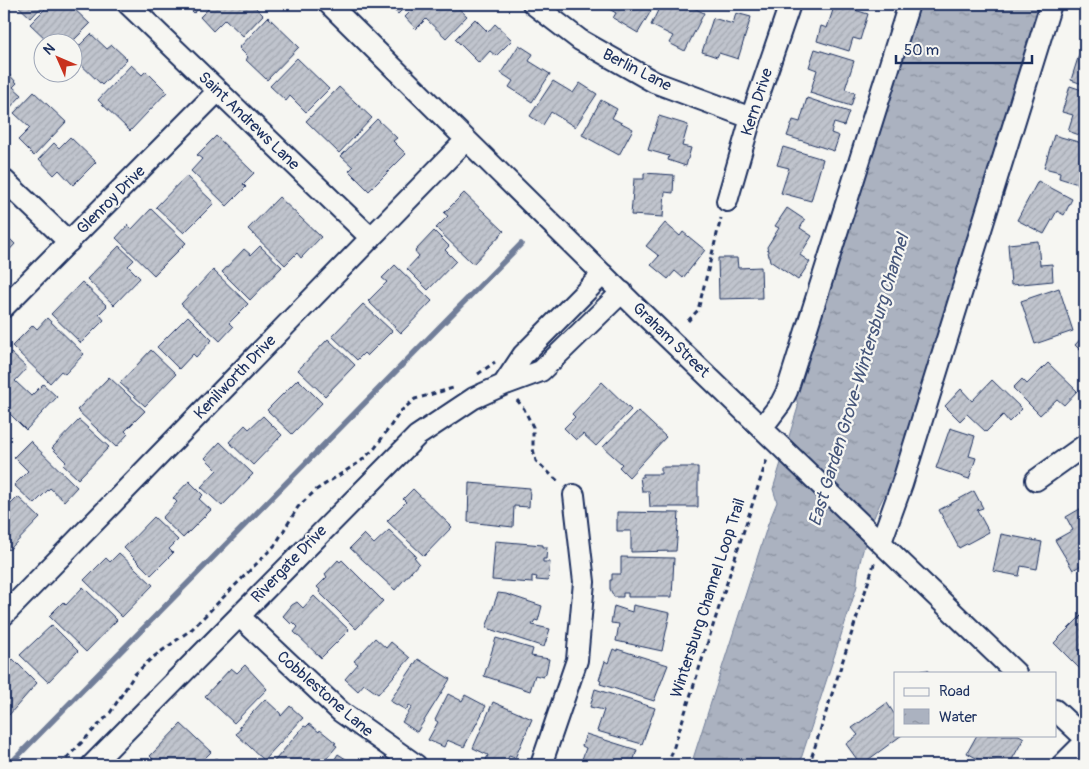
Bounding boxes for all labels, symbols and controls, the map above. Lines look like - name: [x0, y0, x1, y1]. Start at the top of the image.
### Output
- north arrow: [32, 32, 82, 82]
- scale bar: [896, 32, 1033, 64]
- text: N: [40, 40, 59, 59]
- text: 50 m: [904, 41, 939, 60]
- street label: Berlin Lane: [599, 44, 675, 96]
- street label: Kern Drive: [737, 66, 777, 138]
- street label: Saint Andrews Lane: [194, 68, 304, 175]
- street label: Glenroy Drive: [72, 161, 150, 239]
- water label: East Garden Grove-Wintersburg Channel: [804, 229, 915, 529]
- street label: Graham Street: [628, 298, 714, 382]
- street label: Kenilworth Drive: [190, 331, 280, 423]
- street label: Wintersburg Channel Loop Trail: [666, 496, 750, 700]
- street label: Rivergate Drive: [247, 521, 331, 607]
- street label: Cobblestone Lane: [273, 647, 377, 741]
- legend: [894, 672, 1056, 736]
- text: Road: [939, 682, 970, 701]
- text: Water: [939, 708, 978, 727]

